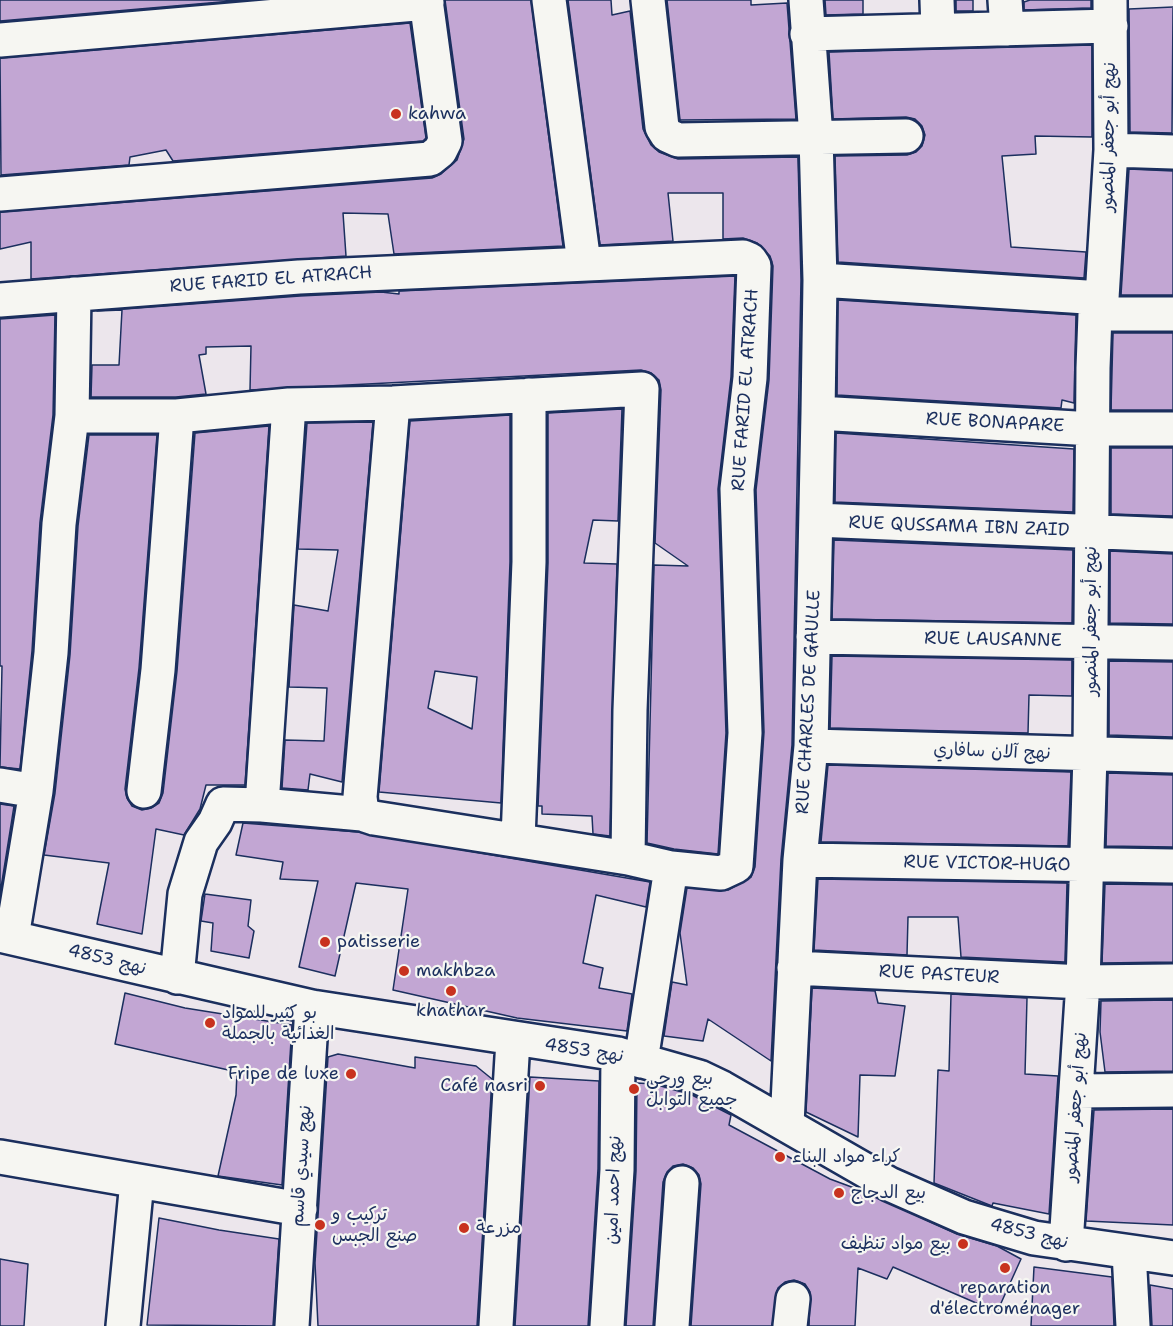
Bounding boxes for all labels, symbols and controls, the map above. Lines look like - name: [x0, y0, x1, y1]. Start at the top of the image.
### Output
- street label: نهج أبو جعفر المنصور: [1097, 62, 1121, 212]
- place label: kahwa: [408, 103, 466, 125]
- marker: kahwa: [389, 107, 403, 121]
- street label: RUE FARID EL ATRACH: [169, 262, 373, 298]
- street label: RUE FARID EL ATRACH: [728, 288, 764, 492]
- street label: RUE BONAPARE: [925, 409, 1065, 437]
- street label: RUE QUSSAMA IBN ZAID: [848, 512, 1070, 542]
- street label: نهج أبو جعفر المنصور: [1080, 546, 1102, 696]
- street label: RUE CHARLES DE GAULLE: [792, 589, 826, 815]
- street label: RUE LAUSANNE: [924, 628, 1062, 652]
- street label: نهج آلان سافاري: [933, 739, 1051, 765]
- street label: RUE VICTOR-HUGO: [903, 852, 1071, 876]
- place label: patisserie: [337, 931, 420, 953]
- marker: patisserie: [318, 935, 332, 949]
- street label: نهج 4853: [66, 940, 148, 980]
- place label: makhbza: [416, 960, 495, 982]
- street label: RUE PASTEUR: [878, 961, 1000, 989]
- marker: makhbza: [397, 964, 411, 978]
- marker: khathar: [444, 984, 458, 998]
- place label: khathar: [416, 1000, 486, 1022]
- place label: بو كثير للمواد الغذائية بالجملة: [222, 1002, 334, 1044]
- marker: بو كثير للمواد الغذائية بالجملة: [203, 1016, 217, 1030]
- street label: نهج أبو جعفر المنصور: [1060, 1031, 1092, 1183]
- street label: نهج 4853: [543, 1034, 625, 1068]
- place label: Fripe de luxe: [228, 1063, 339, 1085]
- marker: Fripe de luxe: [344, 1067, 358, 1081]
- place label: بيع ورحي جميع التوابل: [646, 1068, 738, 1110]
- place label: Café nasri: [440, 1075, 528, 1097]
- marker: Café nasri: [533, 1079, 547, 1093]
- marker: بيع ورحي جميع التوابل: [627, 1082, 641, 1096]
- street label: نهج سيدي قاسم: [287, 1104, 317, 1228]
- street label: نهج احمد امين: [601, 1135, 627, 1245]
- place label: كراء مواد البناء: [792, 1146, 900, 1168]
- marker: كراء مواد البناء: [773, 1150, 787, 1164]
- place label: بيع الدجاج: [851, 1182, 926, 1204]
- marker: بيع الدجاج: [832, 1186, 846, 1200]
- place label: تركيب و صنع الجبس: [332, 1204, 417, 1246]
- street label: نهج 4853: [988, 1214, 1070, 1254]
- place label: مزرعة: [476, 1217, 521, 1239]
- marker: تركيب و صنع الجبس: [313, 1218, 327, 1232]
- marker: مزرعة: [457, 1221, 471, 1235]
- place label: بيع مواد تنظيف: [841, 1233, 951, 1255]
- marker: بيع مواد تنظيف: [956, 1237, 970, 1251]
- marker: reparation d'électroménager: [998, 1261, 1012, 1275]
- place label: reparation d'électroménager: [930, 1277, 1080, 1320]

